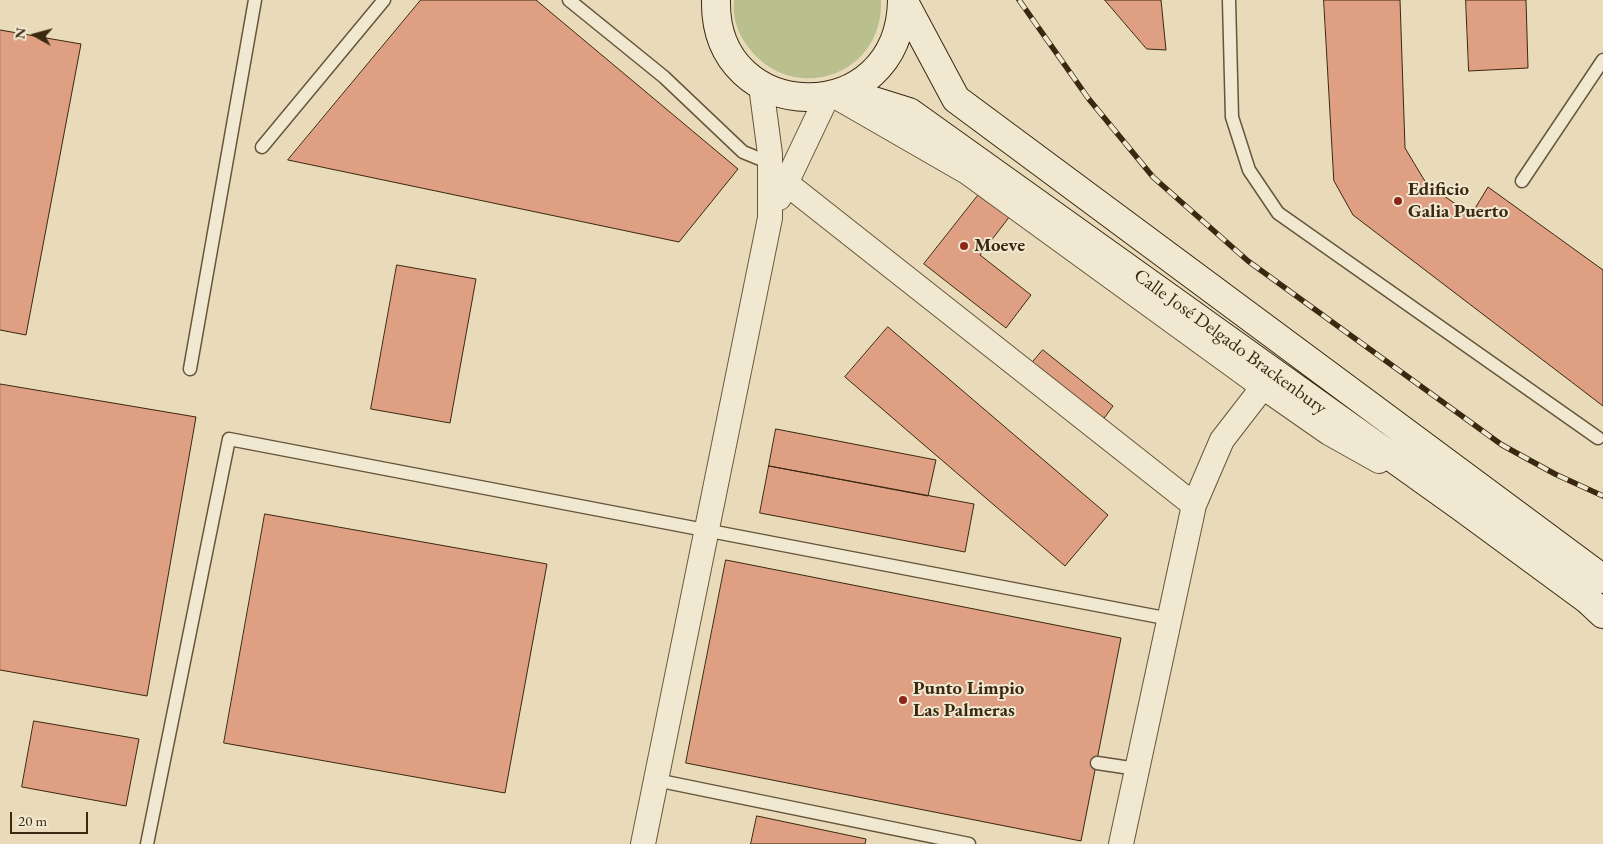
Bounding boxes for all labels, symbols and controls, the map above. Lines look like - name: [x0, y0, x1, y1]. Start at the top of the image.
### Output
- north arrow: [10, 10, 60, 60]
- text: N: [10, 26, 30, 40]
- place label: Edificio Galia Puerto: [1408, 179, 1508, 223]
- marker: Edificio Galia Puerto: [1392, 195, 1404, 207]
- place label: Moeve: [974, 235, 1025, 257]
- marker: Moeve: [958, 240, 970, 252]
- street label: Calle José Delgado Brackenbury: [1129, 264, 1331, 420]
- place label: Punto Limpio Las Palmeras: [913, 678, 1024, 722]
- marker: Punto Limpio Las Palmeras: [897, 694, 909, 706]
- scale bar: [12, 802, 90, 834]
- text: 20 m: [18, 811, 47, 830]

